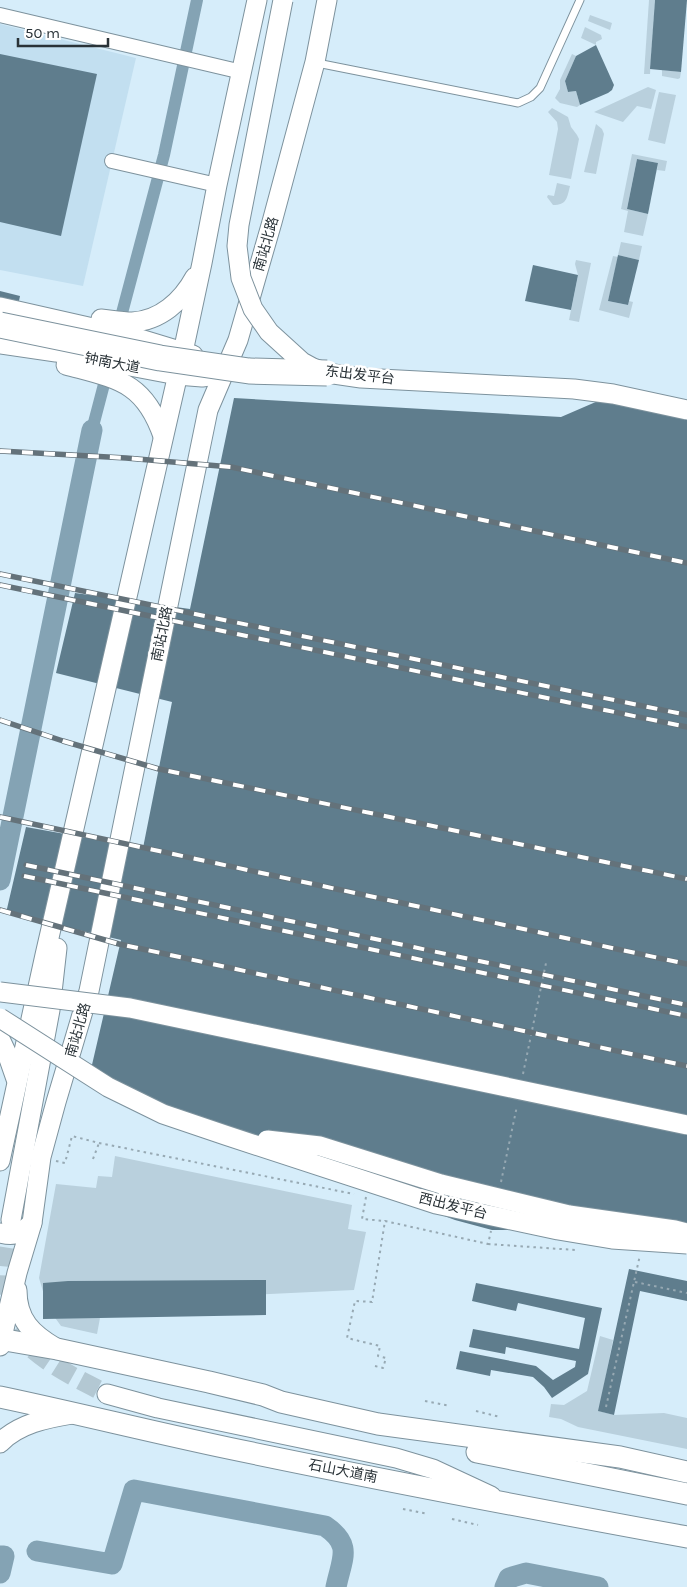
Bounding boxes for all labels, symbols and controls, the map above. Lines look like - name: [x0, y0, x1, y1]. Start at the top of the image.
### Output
- scale bar: [18, 15, 108, 47]
- text: 50 m: [25, 24, 60, 42]
- street label: 南站北路: [250, 215, 282, 273]
- street label: 钟南大道: [83, 349, 141, 377]
- street label: 东出发平台: [324, 362, 396, 388]
- street label: 南站北路: [148, 605, 176, 663]
- street label: 南站北路: [62, 1001, 94, 1059]
- street label: 西出发平台: [417, 1189, 489, 1223]
- street label: 石山大道南: [307, 1456, 379, 1486]

